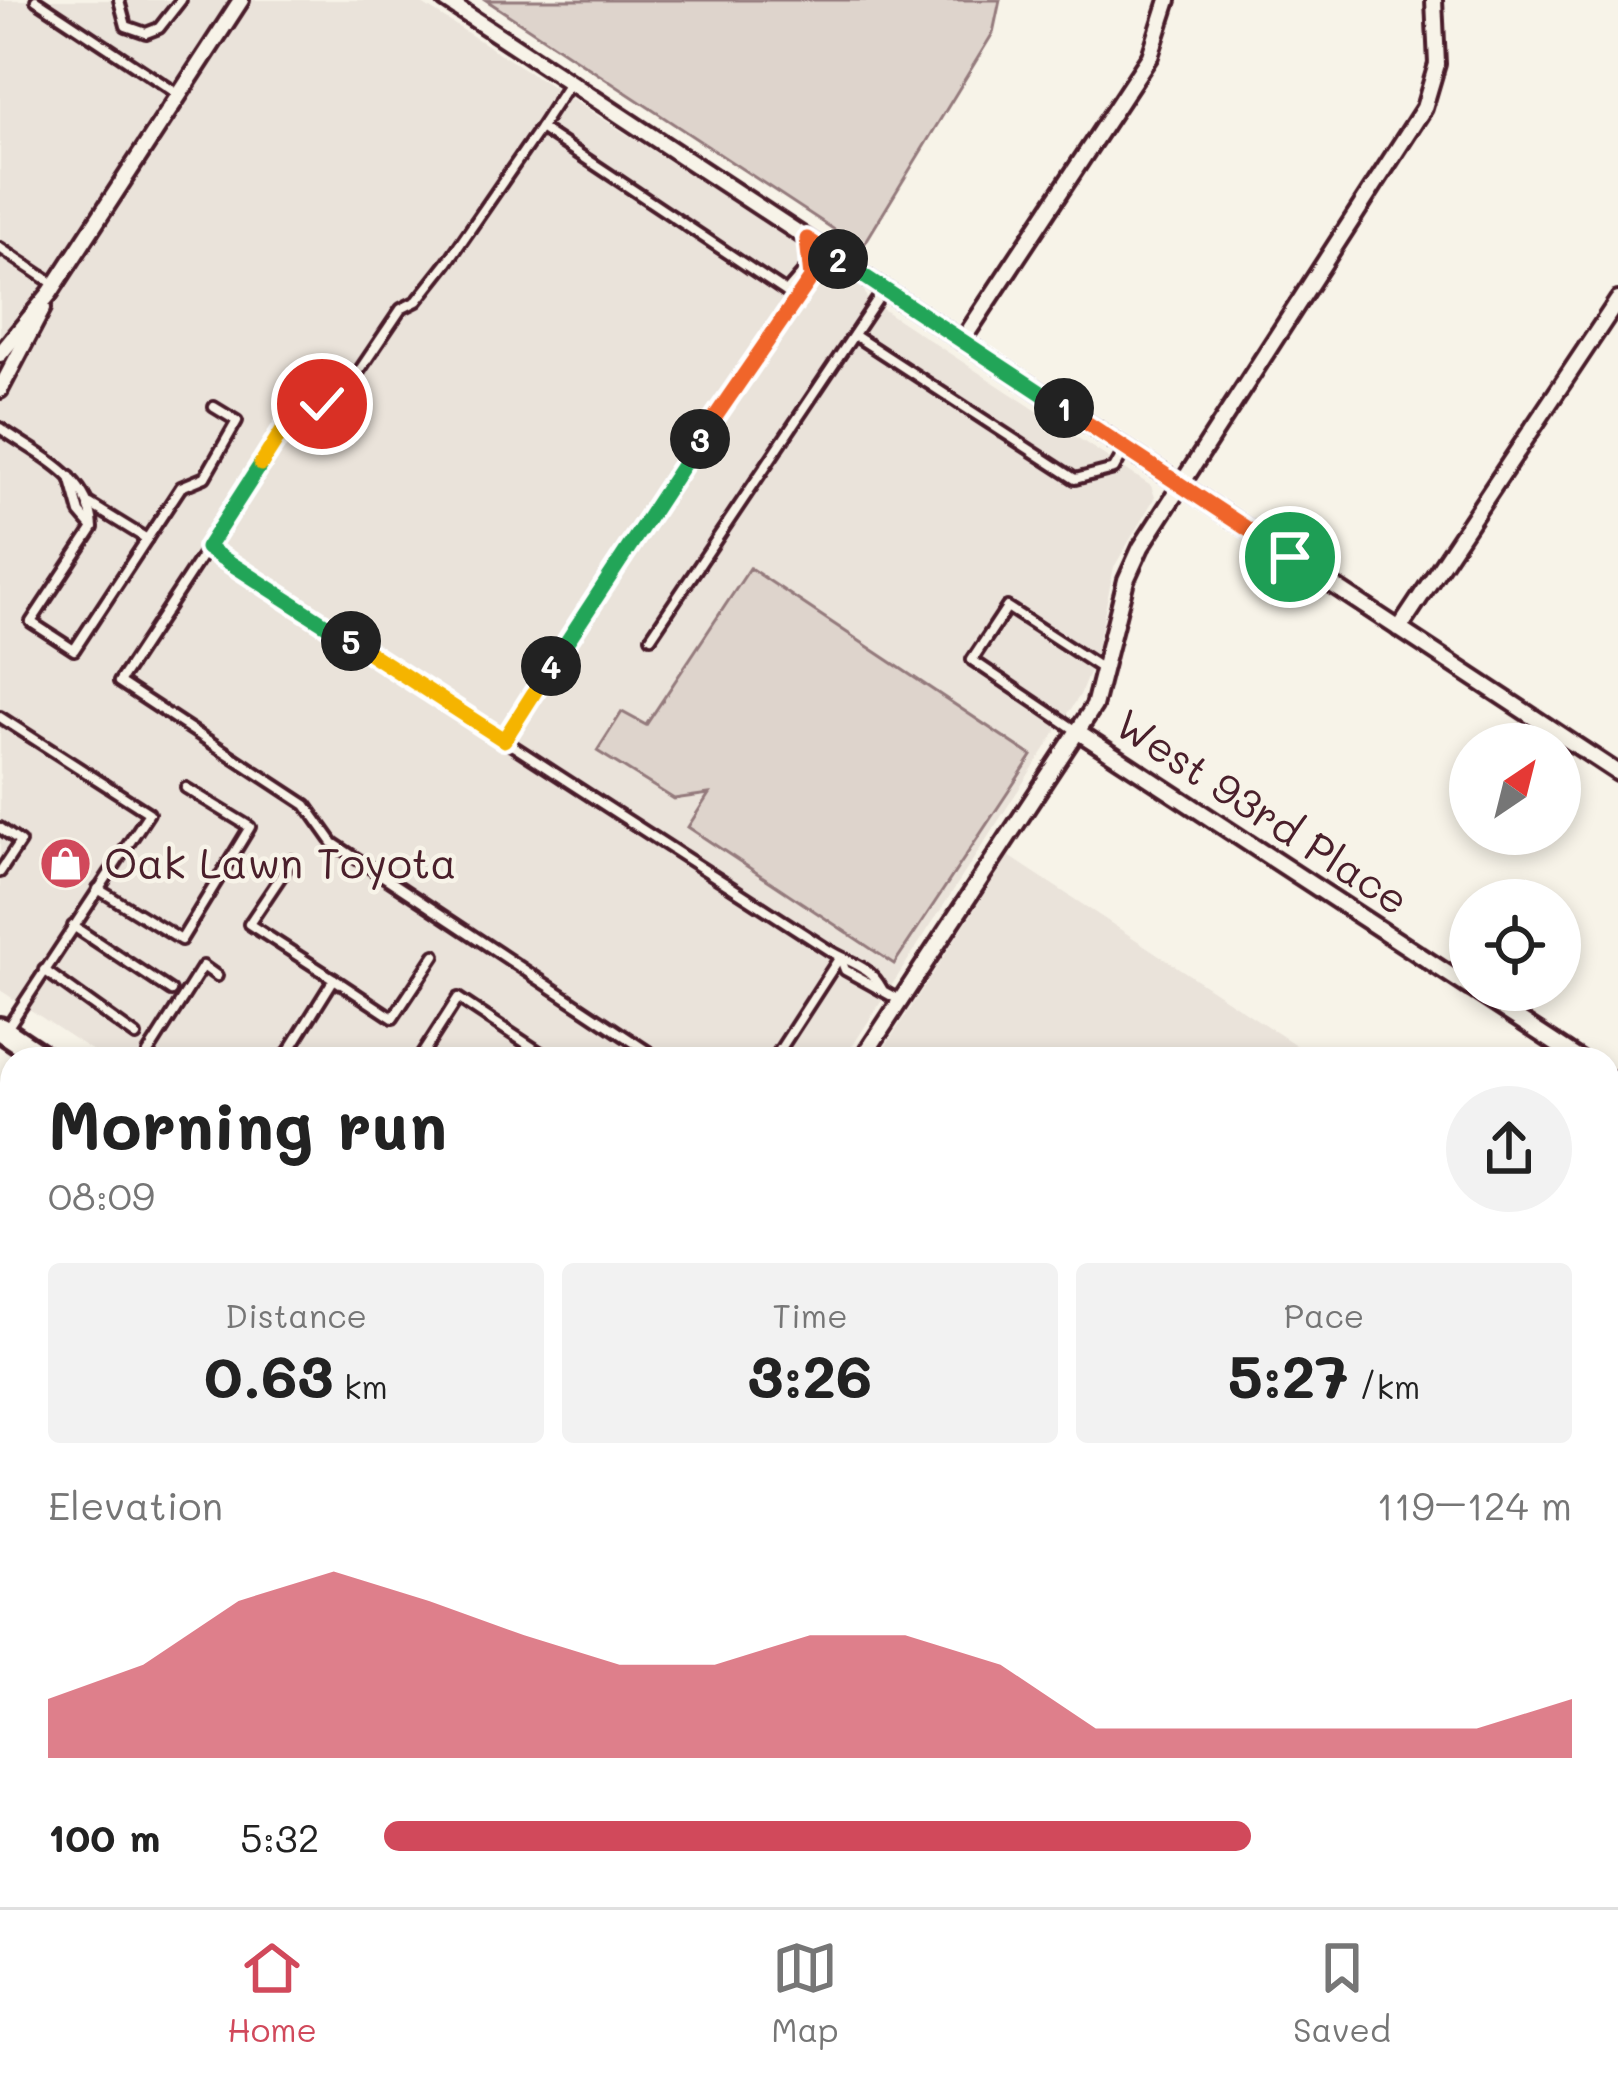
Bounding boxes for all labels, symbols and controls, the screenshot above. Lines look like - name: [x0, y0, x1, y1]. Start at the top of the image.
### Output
- pin: 2: [808, 229, 868, 289]
- text: 2: [829, 237, 847, 280]
- pin: [271, 353, 373, 455]
- icon: check: [289, 371, 355, 437]
- pin: 1: [1034, 378, 1094, 438]
- text: 1: [1057, 386, 1071, 429]
- pin: 3: [670, 409, 730, 469]
- text: 3: [690, 417, 710, 460]
- pin: [1239, 506, 1341, 608]
- icon: arrive: [1257, 524, 1323, 590]
- pin: 5: [321, 611, 381, 671]
- text: 5: [341, 619, 361, 662]
- pin: 4: [521, 636, 581, 696]
- text: 4: [541, 644, 561, 687]
- street label: West 93rd Place: [1106, 695, 1420, 926]
- north arrow: [1449, 723, 1581, 855]
- map controls: [1449, 723, 1581, 1011]
- place label: Oak Lawn Toyota: [104, 835, 457, 890]
- shop icon: Oak Lawn Toyota: [37, 836, 93, 892]
- button: locate: [1449, 879, 1581, 1011]
- text: Morning run: [48, 1081, 447, 1167]
- button: share: [1446, 1086, 1572, 1212]
- text: 08:09: [48, 1169, 155, 1220]
- text: Distance: [225, 1293, 367, 1336]
- text: Time: [772, 1293, 848, 1336]
- text: Pace: [1284, 1293, 1364, 1336]
- text: 0.63: [204, 1336, 333, 1414]
- text: 3:26: [748, 1336, 872, 1414]
- text: 5:27: [1228, 1336, 1349, 1414]
- text: km: [333, 1364, 388, 1407]
- text: /km: [1349, 1364, 1420, 1407]
- text: Elevation: [48, 1479, 223, 1530]
- text: 119–124 m: [1377, 1479, 1572, 1530]
- text: 100 m: [48, 1811, 160, 1862]
- text: 5:32: [240, 1811, 319, 1862]
- tab: Home: [227, 1935, 317, 2050]
- tab: Map: [771, 1935, 839, 2050]
- tab: Saved: [1293, 1935, 1391, 2050]

